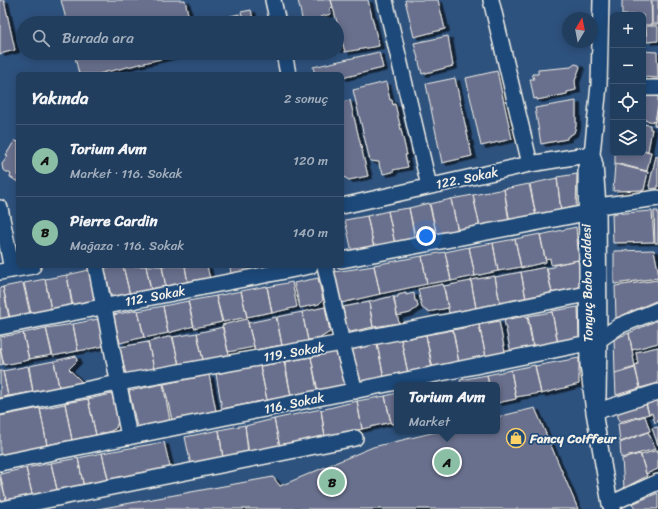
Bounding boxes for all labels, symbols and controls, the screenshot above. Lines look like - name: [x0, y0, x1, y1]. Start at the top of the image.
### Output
- north arrow: [562, 12, 598, 48]
- map controls: [610, 12, 646, 156]
- button: +: [610, 12, 646, 48]
- search box: [16, 16, 344, 60]
- text: Burada ara: [62, 25, 134, 51]
- icon: search: [30, 27, 52, 49]
- button: −: [610, 48, 646, 84]
- text: Yakında: [32, 83, 88, 113]
- button: locate: [610, 84, 646, 120]
- text: 2 sonuç: [284, 87, 328, 110]
- button: layers: [610, 120, 646, 156]
- text: Torium Avm: [70, 136, 147, 162]
- text: A: [41, 149, 49, 172]
- text: 120 m: [293, 149, 328, 172]
- street label: 122. Sokak: [434, 160, 500, 196]
- text: Market · 116. Sokak: [70, 162, 182, 185]
- text: Pierre Cardin: [70, 208, 158, 234]
- text: B: [41, 221, 49, 244]
- text: 140 m: [293, 221, 328, 244]
- street label: Tonguç Baba Caddesi: [574, 223, 600, 342]
- your location: [416, 226, 436, 246]
- text: Mağaza · 116. Sokak: [70, 234, 184, 257]
- street label: 112. Sokak: [123, 279, 187, 313]
- street label: 119. Sokak: [262, 335, 326, 369]
- popup: [394, 382, 500, 434]
- text: Torium Avm: [409, 384, 485, 410]
- street label: 116. Sokak: [262, 385, 326, 421]
- text: Market: [409, 410, 450, 433]
- shop icon: Fancy Coiffeur: [505, 427, 527, 449]
- place label: Fancy Coiffeur: [529, 427, 618, 450]
- pin: A: [434, 447, 460, 477]
- pin: B: [319, 467, 345, 497]

